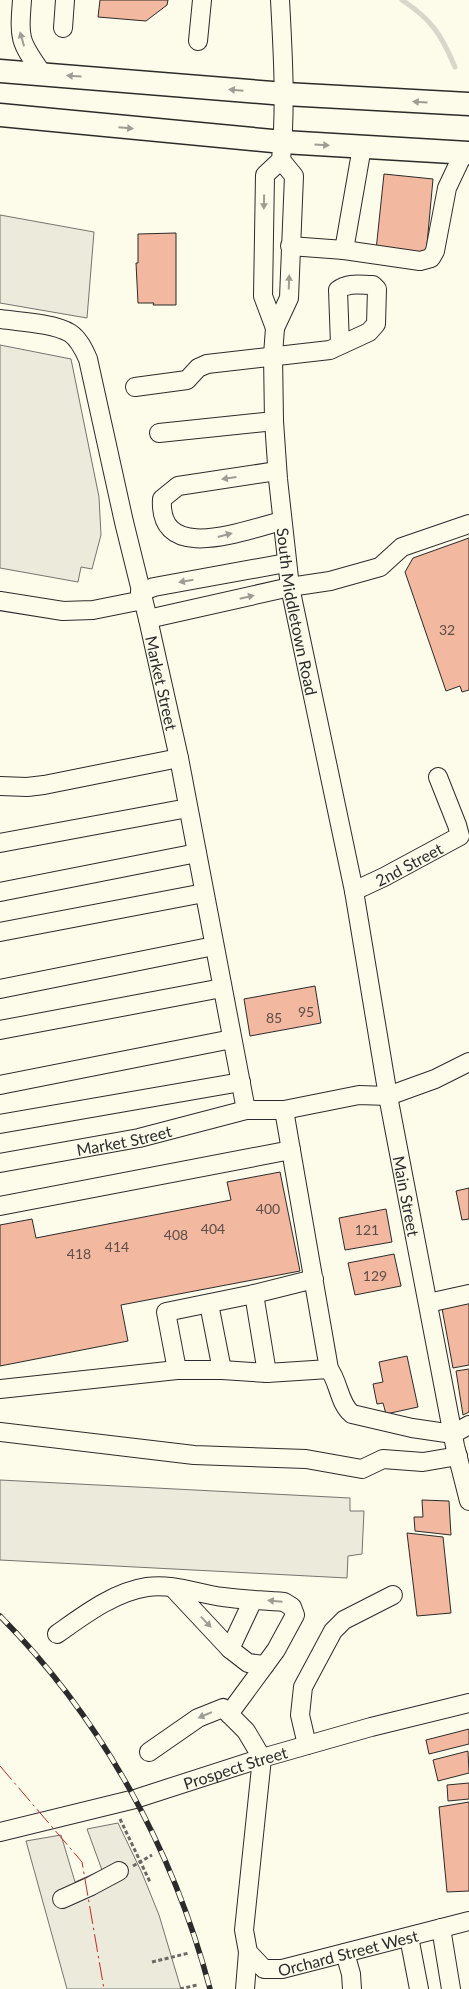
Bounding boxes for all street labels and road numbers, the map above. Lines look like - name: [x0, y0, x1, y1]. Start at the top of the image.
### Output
- street label: South Middletown Road: [274, 527, 322, 697]
- street label: Market Street: [142, 634, 182, 732]
- street label: 2nd Street: [372, 838, 446, 889]
- street label: Market Street: [75, 1120, 174, 1159]
- street label: Main Street: [390, 1154, 424, 1238]
- street label: Prospect Street: [181, 1742, 289, 1792]
- street label: Orchard Street West: [276, 1925, 420, 1979]

